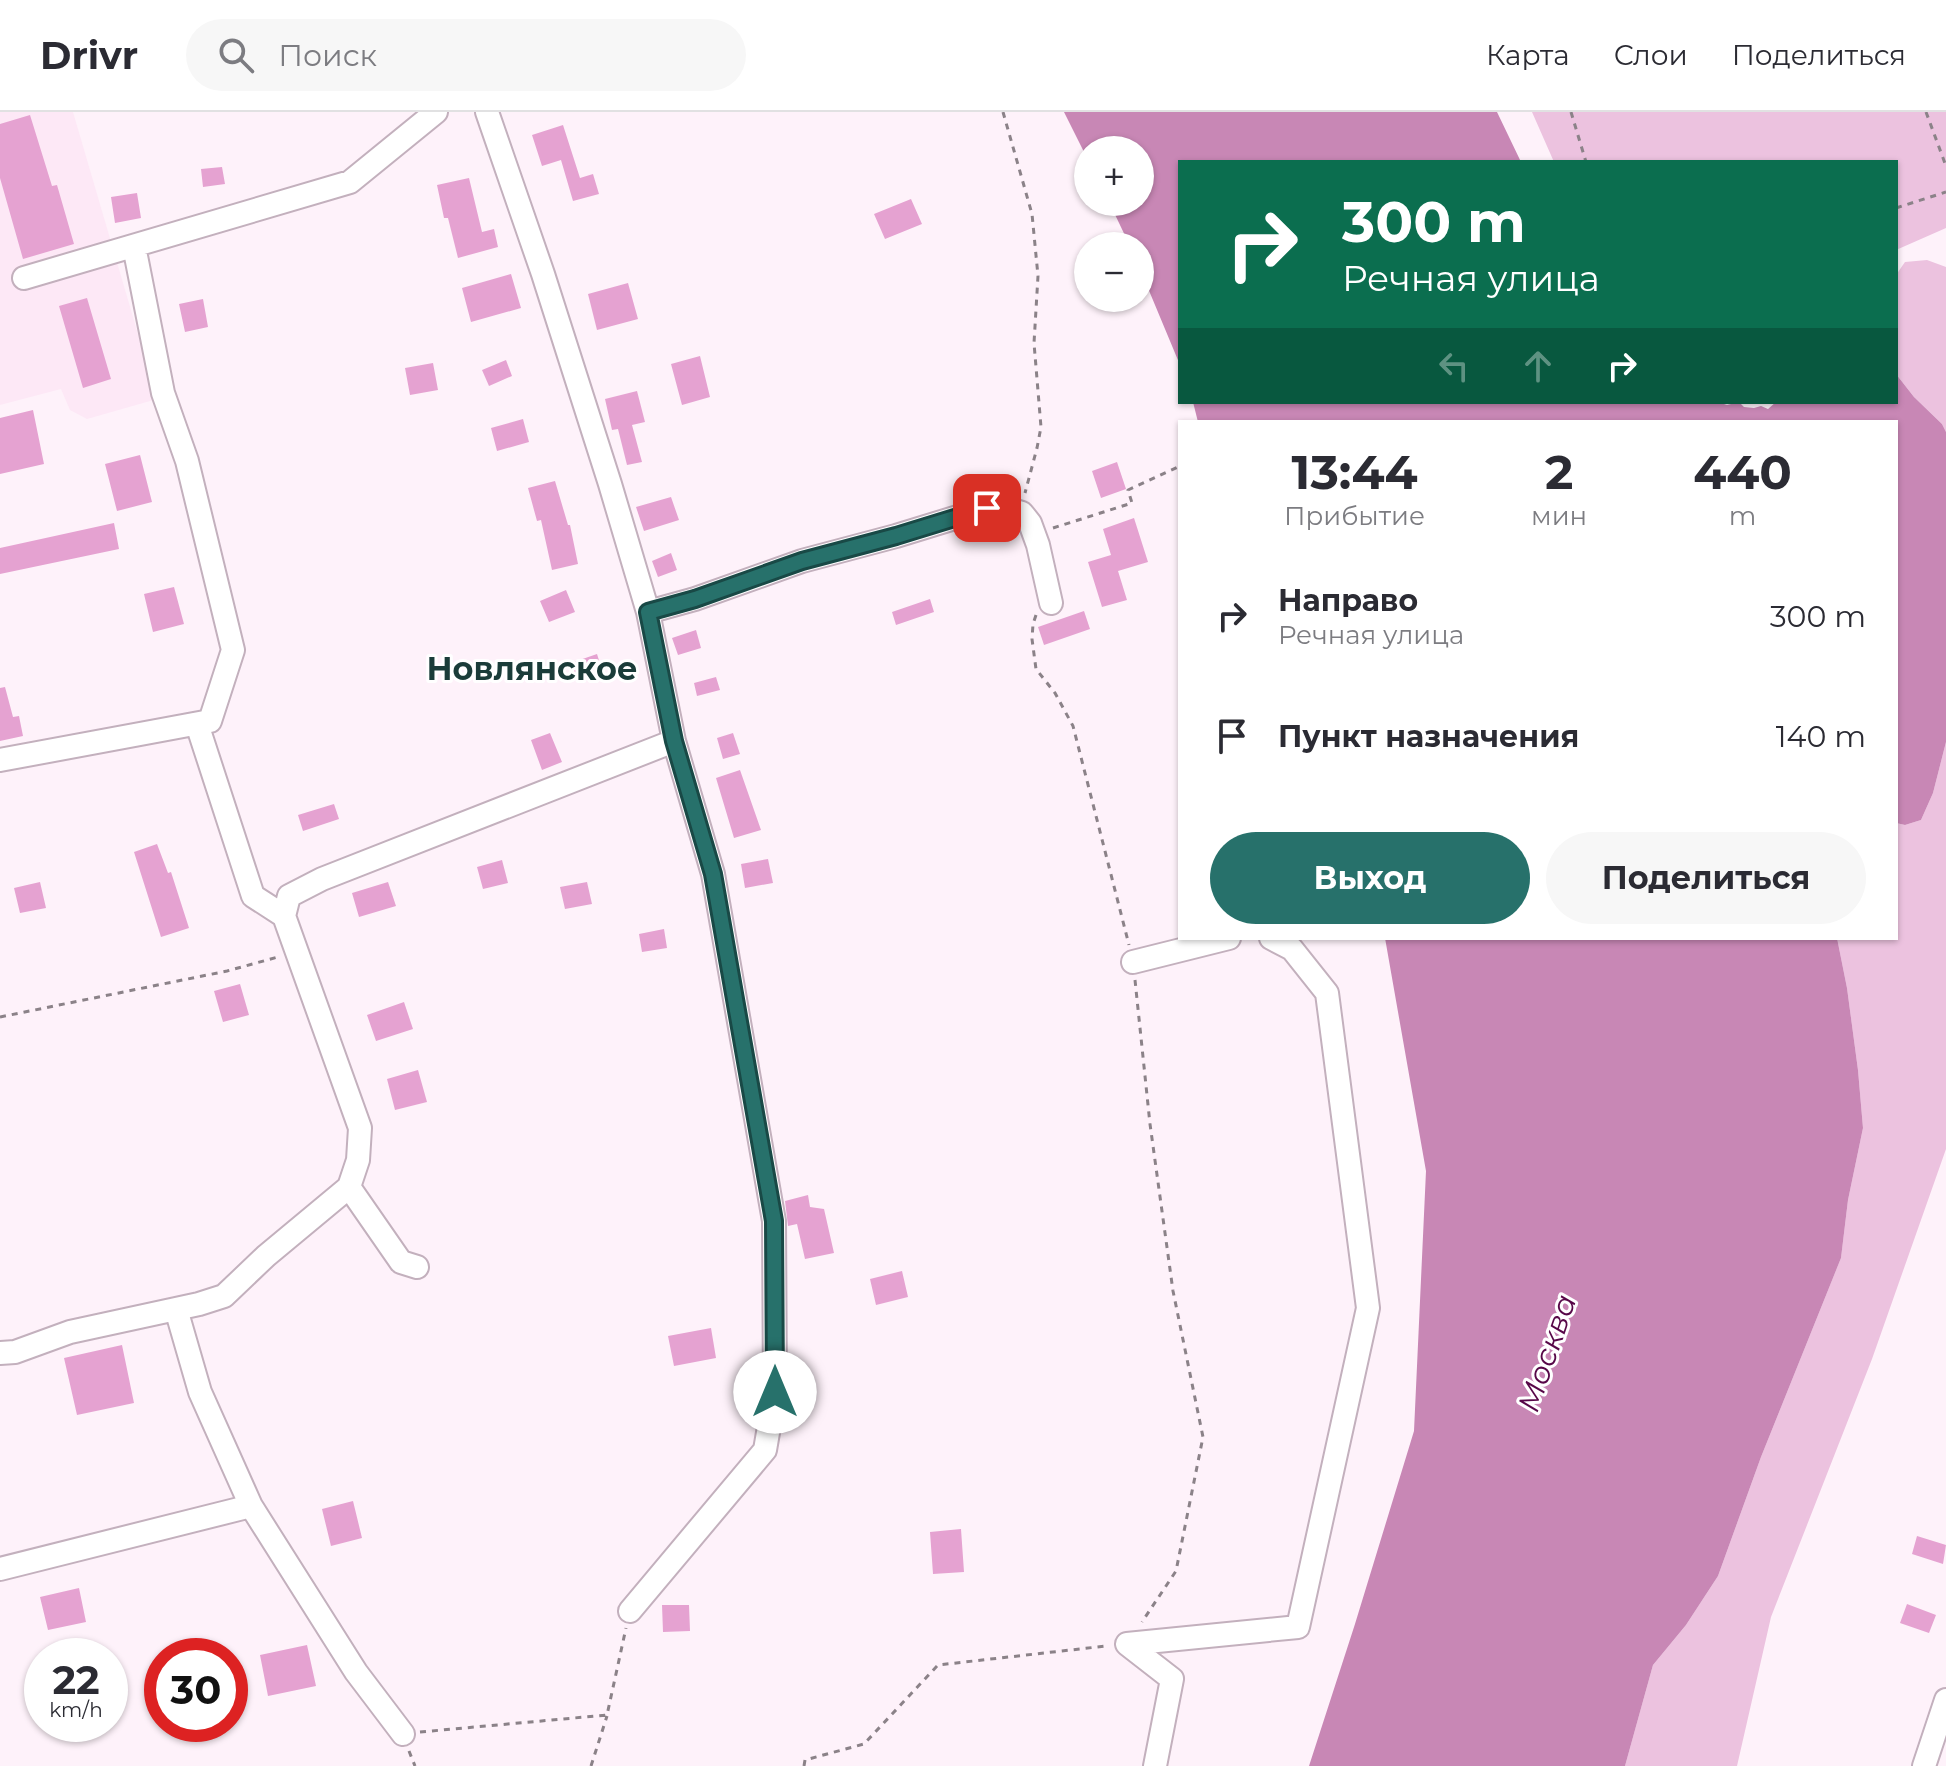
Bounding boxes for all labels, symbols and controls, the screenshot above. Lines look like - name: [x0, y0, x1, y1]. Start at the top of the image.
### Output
- search box: [186, 19, 746, 91]
- text: Drivr: [40, 32, 138, 79]
- icon: search: [214, 33, 258, 77]
- text: Поиск: [278, 37, 377, 74]
- text: Карта: [1486, 38, 1570, 72]
- text: Слои: [1614, 38, 1688, 72]
- text: Поделиться: [1732, 38, 1906, 72]
- map controls: [1074, 136, 1154, 312]
- button: +: [1074, 136, 1154, 216]
- text: 300 m: [1342, 188, 1526, 256]
- icon: right: [1210, 192, 1314, 296]
- button: −: [1074, 232, 1154, 312]
- text: Речная улица: [1342, 256, 1600, 300]
- icon: left: [1432, 344, 1476, 388]
- icon: ahead: [1516, 344, 1560, 388]
- icon: right: [1600, 344, 1644, 388]
- text: 13:44: [1292, 443, 1418, 501]
- text: 2: [1545, 443, 1573, 501]
- text: 440: [1693, 443, 1792, 501]
- pin: [953, 474, 1021, 542]
- icon: arrive: [965, 486, 1009, 530]
- text: Прибытие: [1284, 500, 1425, 532]
- text: мин: [1531, 500, 1587, 532]
- text: m: [1729, 500, 1756, 532]
- text: Направо: [1278, 582, 1418, 619]
- icon: right: [1210, 594, 1254, 638]
- text: 300 m: [1770, 598, 1866, 635]
- text: Речная улица: [1278, 619, 1464, 651]
- district label: Новлянское: [426, 649, 638, 688]
- icon: arrive: [1210, 714, 1254, 758]
- text: Пункт назначения: [1278, 718, 1579, 755]
- text: 140 m: [1776, 718, 1866, 755]
- button: Выход: [1210, 832, 1530, 924]
- button: Поделиться: [1546, 832, 1866, 924]
- water label: Москва: [1510, 1289, 1584, 1417]
- position arrow: [733, 1350, 817, 1434]
- speed limit sign: 30: [144, 1638, 248, 1742]
- text: 22: [52, 1655, 100, 1704]
- text: km/h: [49, 1698, 103, 1722]

